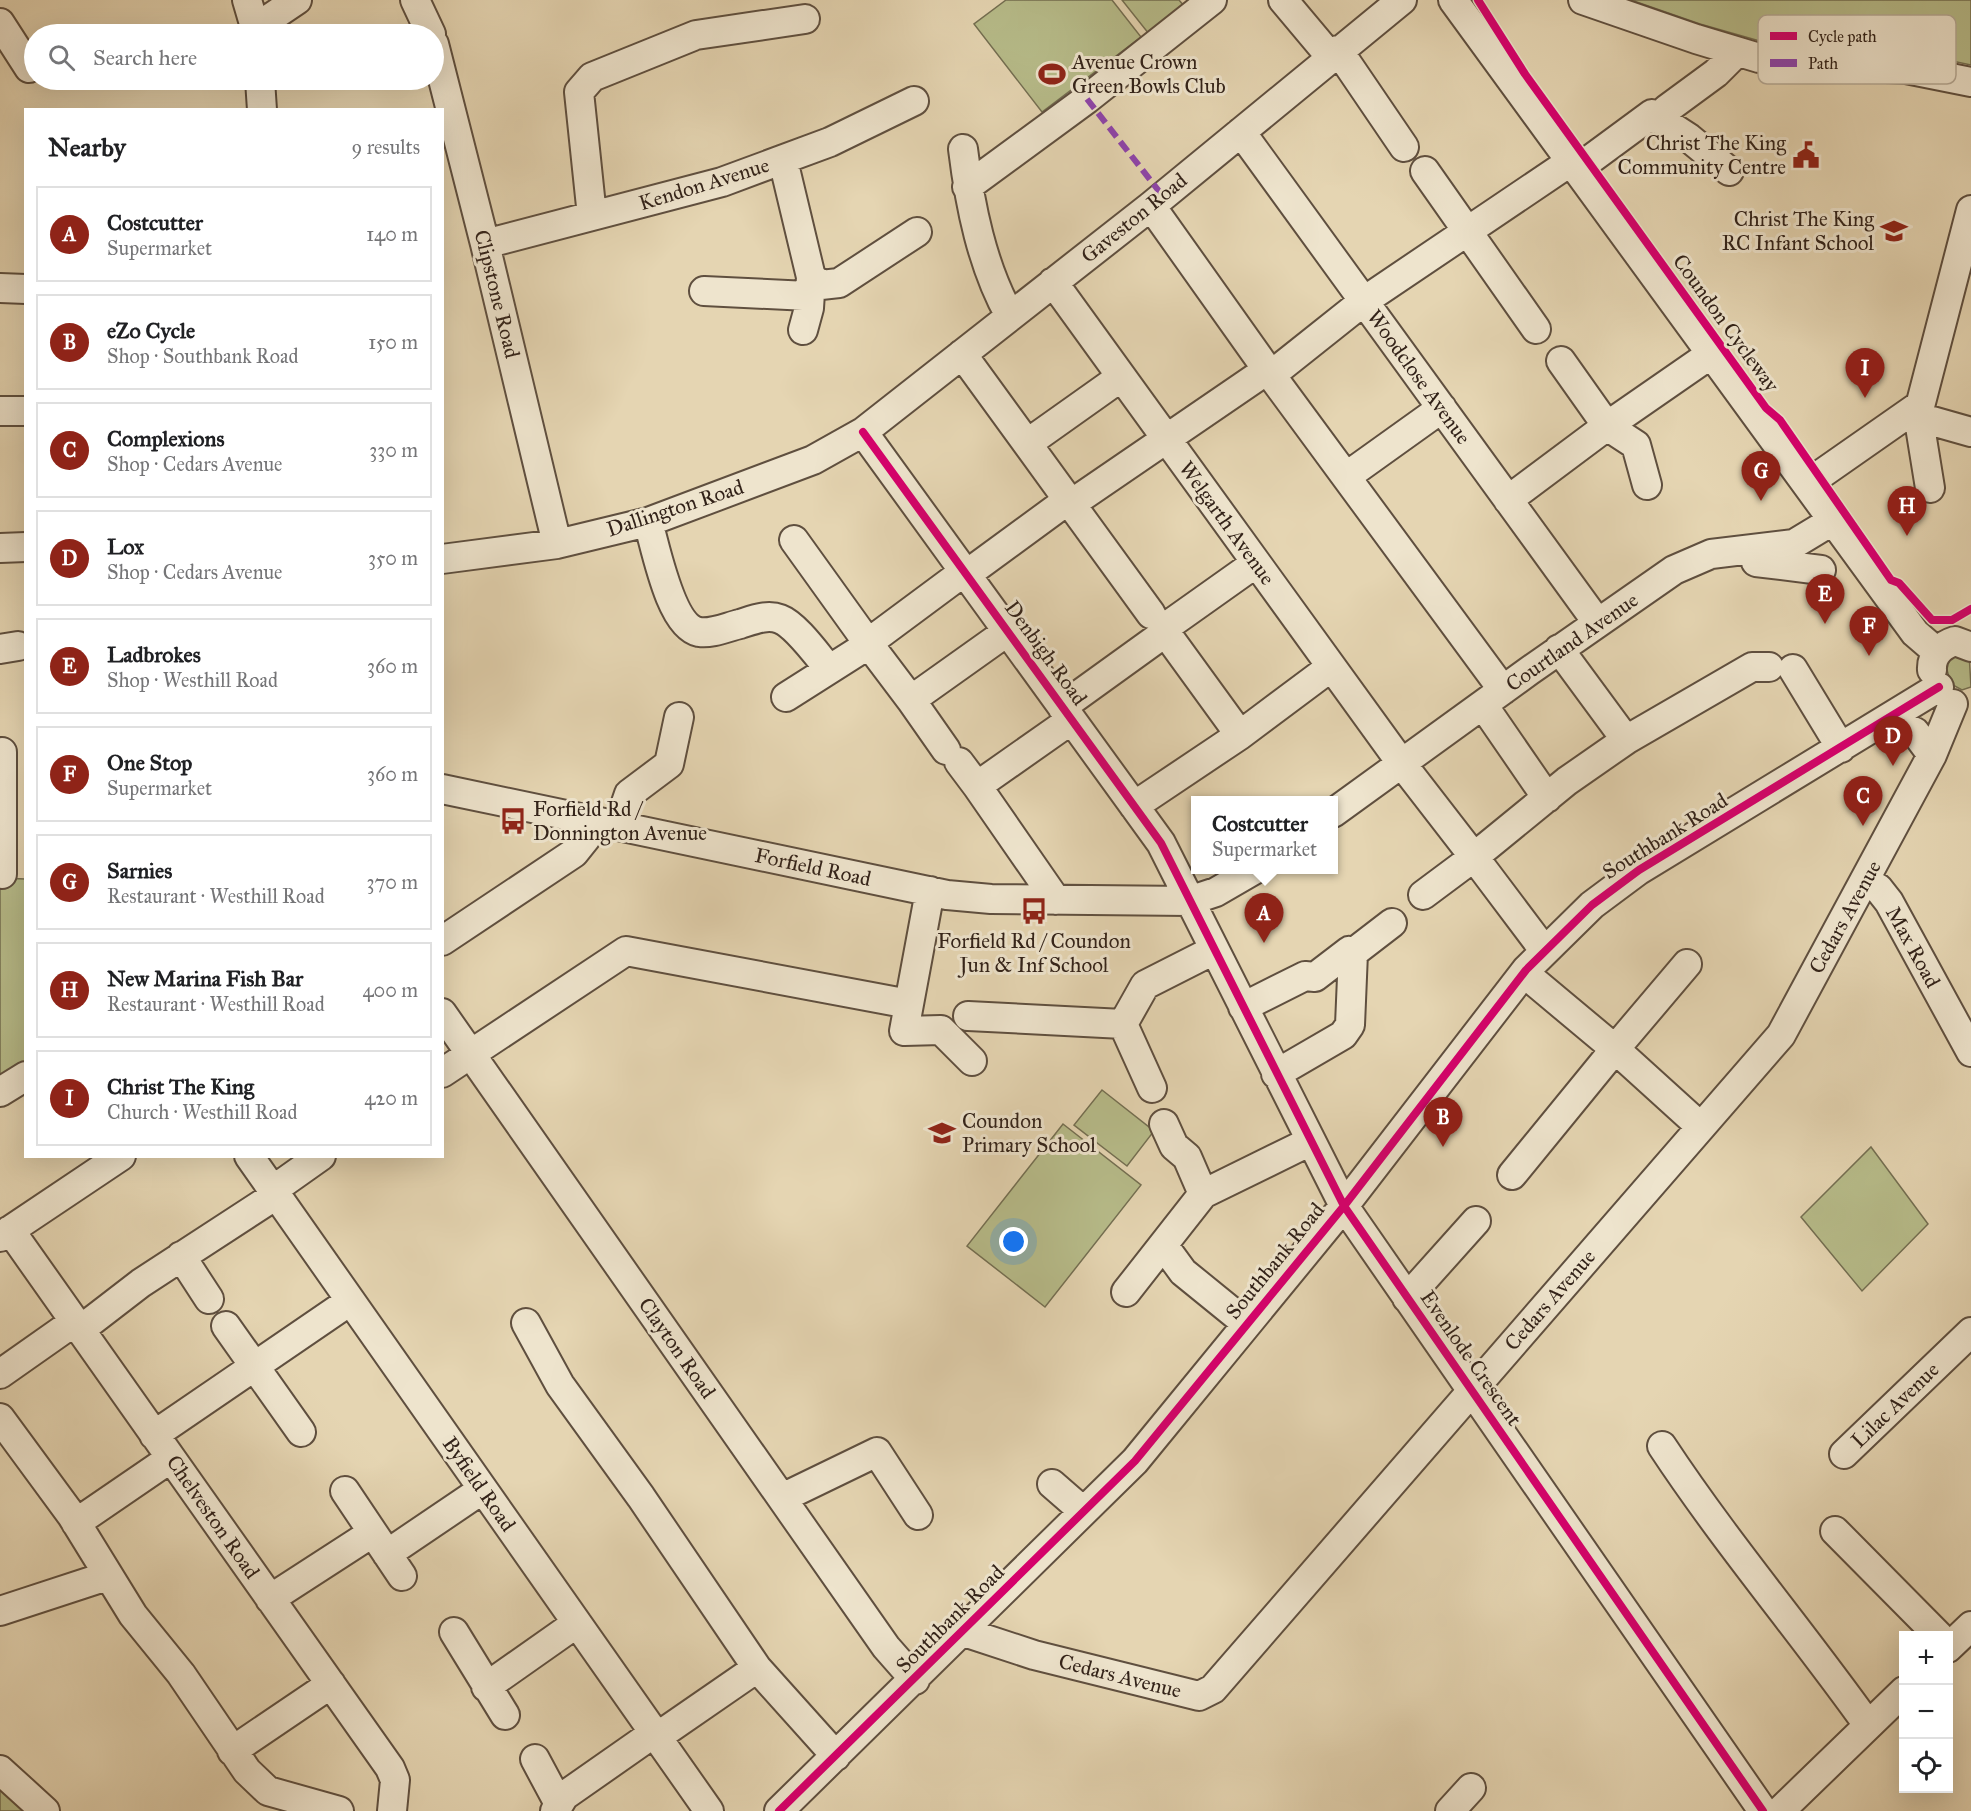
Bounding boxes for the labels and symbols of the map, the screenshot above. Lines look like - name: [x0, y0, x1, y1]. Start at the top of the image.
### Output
- legend: [1758, 15, 1956, 84]
- text: Cycle path: [1808, 27, 1877, 46]
- place label: Avenue Crown Green Bowls Club: [1071, 49, 1226, 99]
- text: Path: [1808, 54, 1838, 73]
- sports icon: Avenue Crown Green Bowls Club: [1037, 59, 1067, 89]
- place label: Christ The King Community Centre: [1618, 130, 1786, 180]
- public building icon: Christ The King Community Centre: [1791, 140, 1821, 170]
- street label: Kendon Avenue: [636, 152, 773, 216]
- street label: Gaveston Road: [1076, 167, 1193, 269]
- place label: Christ The King RC Infant School: [1722, 206, 1874, 256]
- school or university icon: Christ The King RC Infant School: [1879, 216, 1909, 246]
- street label: Clipstone Road: [468, 227, 526, 361]
- street label: Coundon Cycleway: [1667, 249, 1785, 398]
- street label: Woodclose Avenue: [1361, 305, 1477, 450]
- pin: I: [1846, 348, 1884, 398]
- pin: G: [1742, 452, 1780, 501]
- street label: Welgarth Avenue: [1173, 456, 1281, 590]
- street label: Dallington Road: [603, 473, 747, 542]
- pin: H: [1888, 486, 1926, 536]
- pin: E: [1806, 574, 1844, 624]
- street label: Courtland Avenue: [1501, 587, 1643, 697]
- street label: Denbigh Road: [999, 596, 1093, 711]
- pin: F: [1850, 606, 1888, 656]
- pin: D: [1874, 716, 1912, 766]
- pin: C: [1844, 776, 1882, 826]
- street label: Southbank Road: [1598, 787, 1733, 885]
- place label: Forfield Rd / Donnington Avenue: [533, 796, 707, 846]
- bus stop icon: Forfield Rd / Donnington Avenue: [498, 806, 528, 836]
- street label: Forfield Road: [753, 842, 874, 892]
- street label: Cedars Avenue: [1803, 856, 1887, 978]
- pin: A: [1244, 894, 1284, 943]
- bus stop icon: Forfield Rd / Coundon Jun & Inf School: [1019, 896, 1049, 926]
- street label: Max Road: [1880, 902, 1946, 993]
- place label: Forfield Rd / Coundon Jun & Inf School: [937, 928, 1131, 978]
- pin: B: [1424, 1098, 1462, 1147]
- place label: Coundon Primary School: [962, 1108, 1096, 1158]
- school or university icon: Coundon Primary School: [927, 1118, 957, 1148]
- street label: Southbank Road: [1220, 1197, 1330, 1325]
- your location: [999, 1227, 1028, 1256]
- street label: Cedars Avenue: [1499, 1244, 1601, 1356]
- street label: Evenlode Crescent: [1415, 1285, 1528, 1431]
- street label: Clayton Road: [633, 1293, 722, 1404]
- street label: Lilac Avenue: [1846, 1356, 1945, 1453]
- street label: Byfield Road: [437, 1431, 521, 1537]
- street label: Chelveston Road: [161, 1450, 266, 1584]
- street label: Southbank Road: [890, 1559, 1010, 1679]
- street label: Cedars Avenue: [1056, 1648, 1184, 1704]

